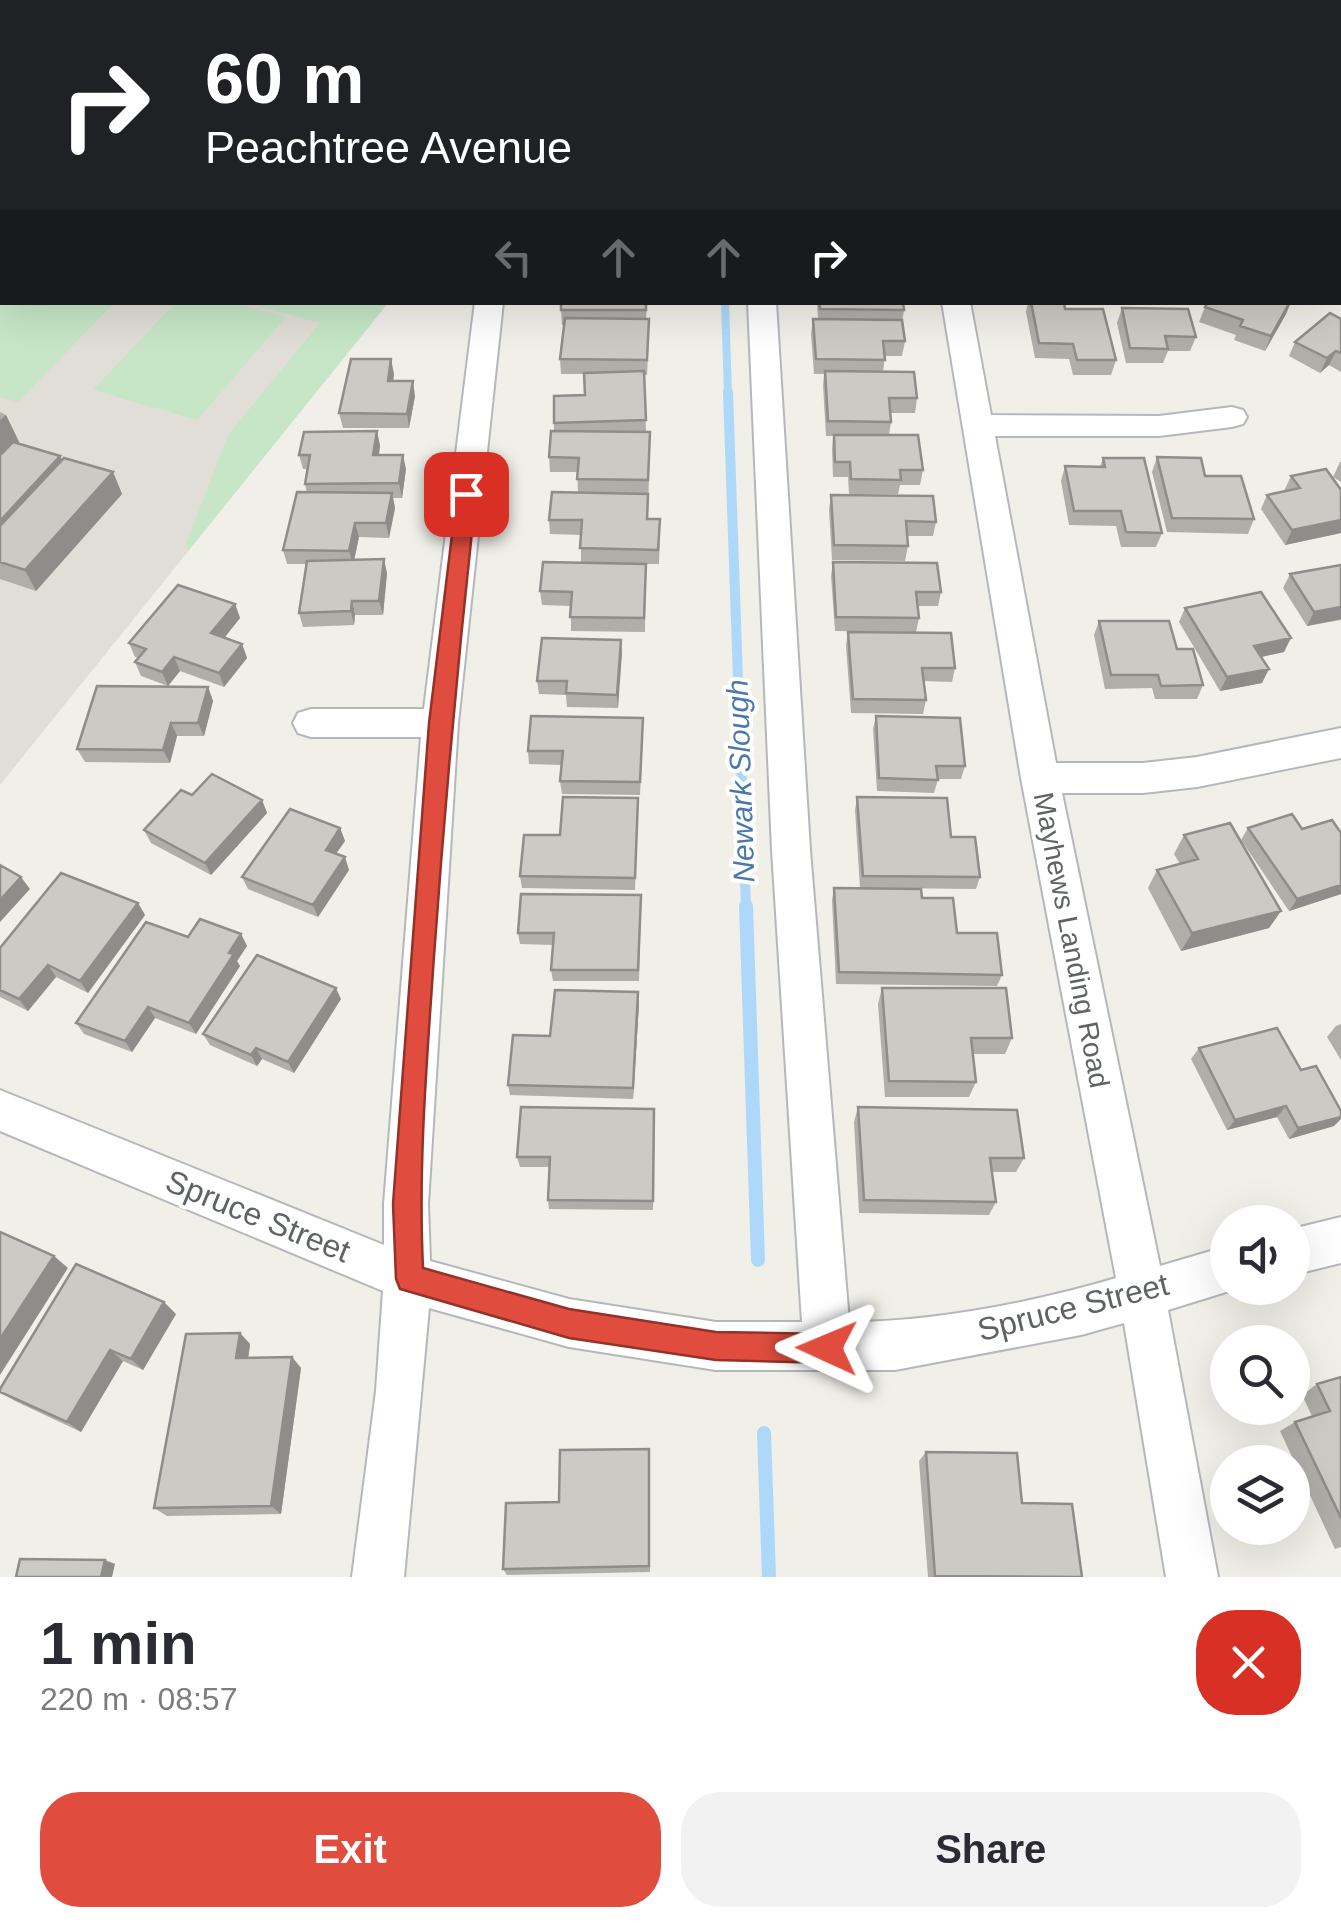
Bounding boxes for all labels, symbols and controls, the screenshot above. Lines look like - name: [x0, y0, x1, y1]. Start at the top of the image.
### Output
- icon: right: [40, 40, 170, 170]
- text: 60 m: [205, 40, 365, 118]
- text: Peachtree Avenue: [205, 122, 572, 173]
- icon: left: [486, 230, 541, 285]
- icon: ahead: [591, 230, 646, 285]
- icon: ahead: [696, 230, 751, 285]
- icon: right: [801, 230, 856, 285]
- pin: [424, 452, 509, 537]
- icon: arrive: [439, 467, 494, 522]
- water label: Newark Slough: [720, 679, 761, 883]
- street label: Mayhews Landing Road: [1028, 790, 1115, 1091]
- street label: Spruce Street: [161, 1163, 356, 1269]
- map controls: [1210, 1205, 1310, 1545]
- button: sound: [1210, 1205, 1310, 1305]
- street label: Spruce Street: [974, 1266, 1172, 1348]
- position arrow: [775, 1296, 879, 1400]
- button: search: [1210, 1325, 1310, 1425]
- button: layers: [1210, 1445, 1310, 1545]
- text: 1 min: [40, 1610, 197, 1677]
- button: close: [1196, 1610, 1301, 1715]
- text: 220 m · 08:57: [40, 1681, 237, 1717]
- button: Exit: [40, 1792, 661, 1907]
- button: Share: [681, 1792, 1301, 1907]

